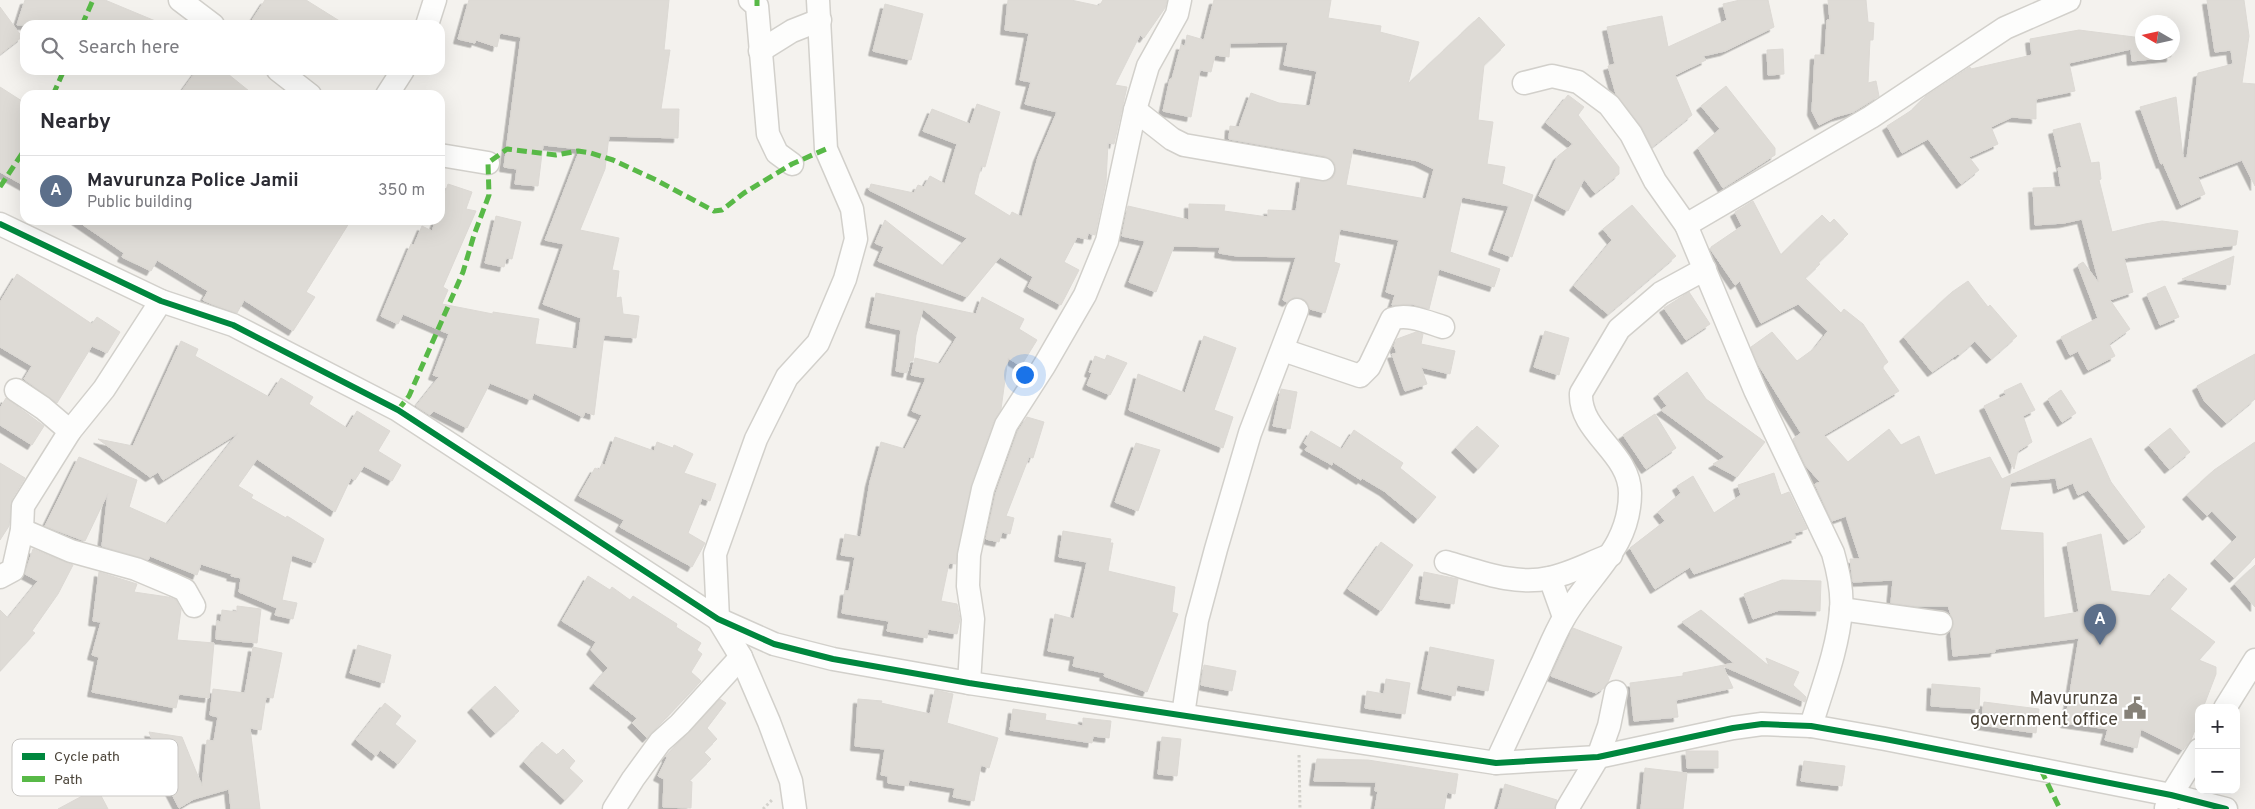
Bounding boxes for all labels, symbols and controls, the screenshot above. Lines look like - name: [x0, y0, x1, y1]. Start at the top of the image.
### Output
- north arrow: [2135, 15, 2180, 60]
- search box: [20, 20, 445, 75]
- icon: search: [38, 34, 66, 62]
- text: Search here: [78, 36, 180, 60]
- text: Nearby: [40, 109, 111, 136]
- text: Mavurunza Police Jamii: [87, 169, 299, 193]
- text: A: [50, 181, 62, 201]
- text: 350 m: [378, 181, 425, 201]
- text: Public building: [87, 193, 192, 213]
- your location: [1012, 362, 1038, 388]
- pin: A: [2084, 604, 2116, 645]
- place label: Mavurunza government office: [1970, 688, 2118, 732]
- public building icon: Mavurunza government office: [2122, 695, 2148, 721]
- map controls: [2195, 704, 2240, 794]
- button: +: [2195, 704, 2240, 749]
- legend: [12, 739, 178, 796]
- text: Cycle path: [54, 749, 120, 766]
- button: −: [2195, 749, 2240, 794]
- text: Path: [54, 772, 83, 789]

